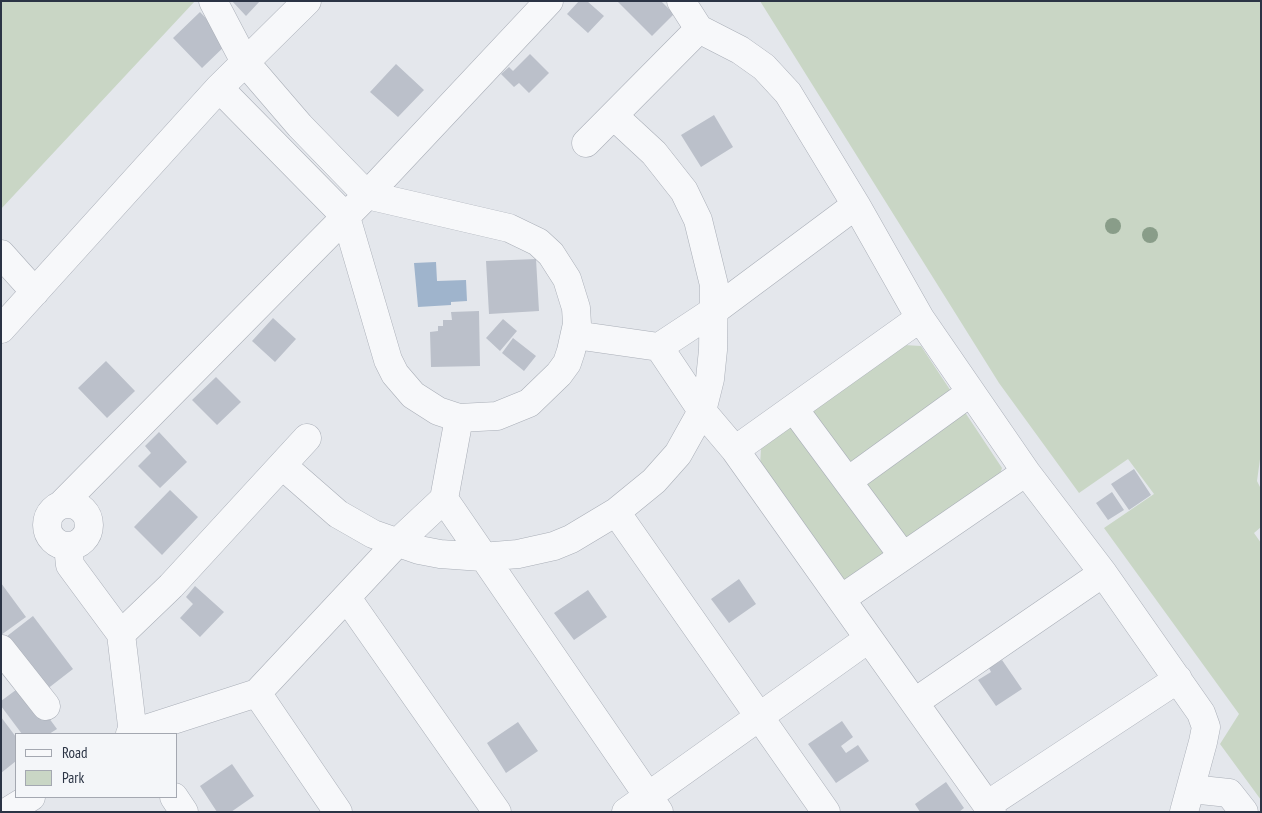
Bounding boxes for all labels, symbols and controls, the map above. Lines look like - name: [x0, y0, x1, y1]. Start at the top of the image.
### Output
- legend: [15, 733, 178, 798]
- text: Road: [62, 743, 88, 762]
- text: Park: [62, 768, 84, 787]

